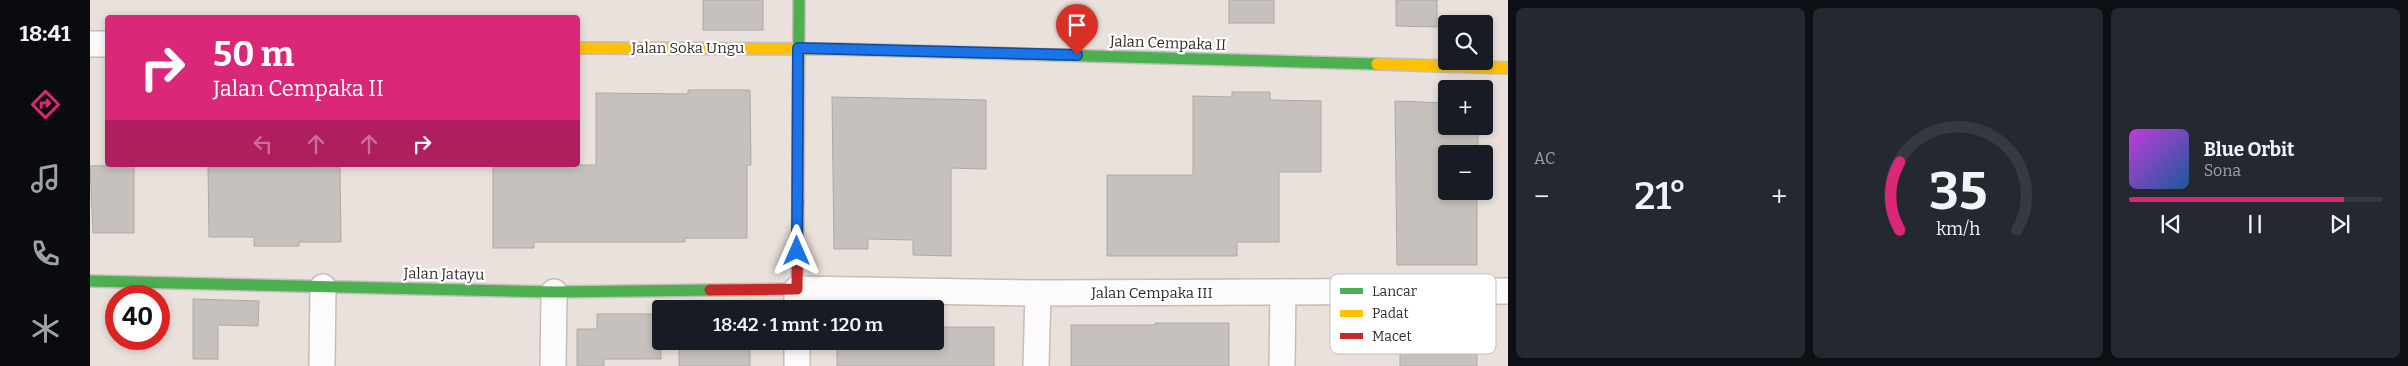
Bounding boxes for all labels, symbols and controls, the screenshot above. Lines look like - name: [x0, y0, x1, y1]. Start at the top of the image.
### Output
- pin: [1056, 4, 1098, 55]
- icon: arrive: [1063, 11, 1091, 39]
- map controls: [1438, 15, 1493, 200]
- button: search: [1438, 15, 1493, 70]
- text: 18:41: [20, 20, 70, 47]
- street label: Jalan Cempaka II: [1109, 32, 1226, 54]
- text: 50 m: [213, 33, 294, 75]
- icon: right: [130, 35, 195, 100]
- street label: Jalan Soka Ungu: [631, 39, 744, 57]
- text: Jalan Cempaka II: [213, 75, 384, 102]
- button: +: [1438, 80, 1493, 135]
- icon: directions: [28, 87, 63, 122]
- icon: left: [249, 130, 277, 158]
- icon: ahead: [302, 130, 330, 158]
- icon: ahead: [355, 130, 383, 158]
- icon: right: [408, 130, 436, 158]
- text: Blue Orbit: [2204, 138, 2295, 161]
- button: −: [1438, 145, 1493, 200]
- text: AC: [1534, 149, 1555, 168]
- text: 35: [1929, 160, 1987, 223]
- icon: music: [28, 161, 63, 196]
- text: Sona: [2204, 161, 2241, 180]
- text: 21°: [1634, 173, 1687, 219]
- text: −: [1534, 180, 1549, 213]
- text: +: [1771, 180, 1787, 213]
- icon: previous: [2157, 210, 2185, 238]
- icon: pause: [2241, 210, 2269, 238]
- icon: next: [2326, 210, 2354, 238]
- text: km/h: [1936, 218, 1980, 240]
- position arrow: [770, 224, 822, 276]
- icon: phone: [28, 236, 63, 271]
- street label: Jalan Jatayu: [402, 264, 485, 284]
- legend: [1330, 274, 1496, 354]
- text: Lancar: [1372, 283, 1417, 300]
- street label: Jalan Cempaka III: [1090, 284, 1213, 302]
- speed limit sign: 40: [105, 285, 170, 350]
- text: Padat: [1372, 305, 1409, 322]
- icon: climate: [28, 311, 63, 346]
- text: 18:42 · 1 mnt · 120 m: [713, 313, 883, 336]
- text: Macet: [1372, 328, 1412, 345]

